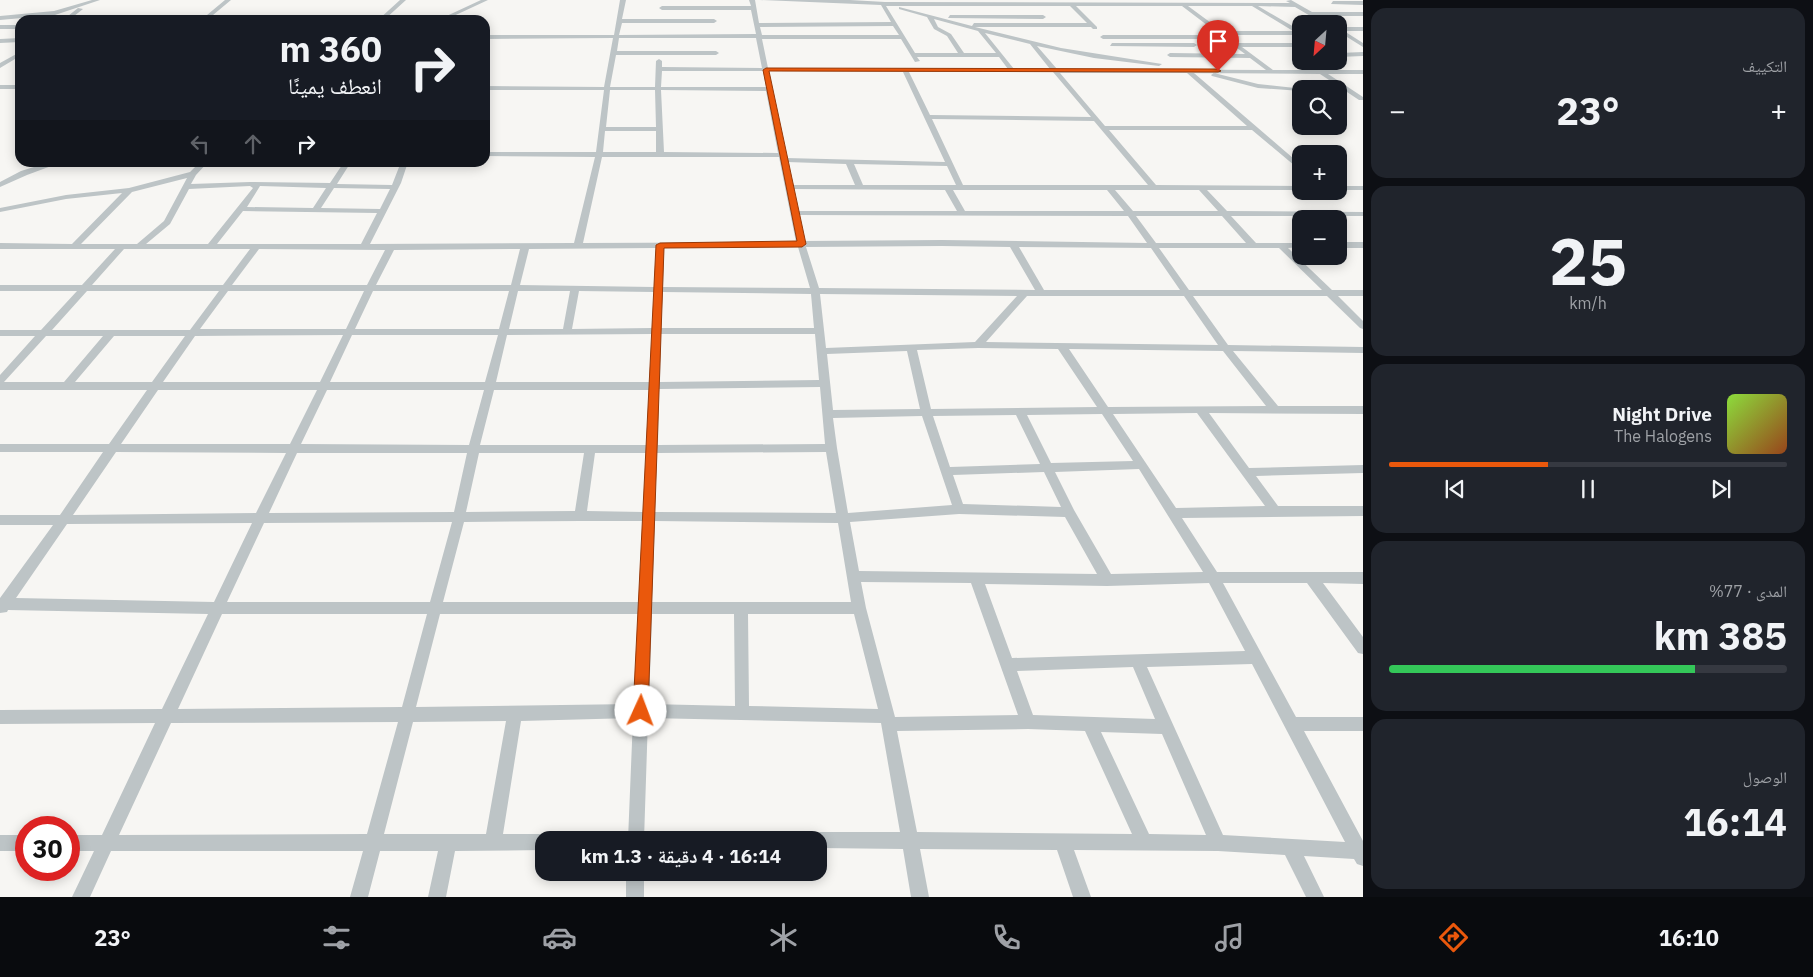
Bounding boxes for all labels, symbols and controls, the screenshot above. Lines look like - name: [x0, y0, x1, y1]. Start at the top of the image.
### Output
- north arrow: [1292, 15, 1348, 70]
- map controls: [1292, 15, 1347, 265]
- pin: [1197, 20, 1239, 71]
- text: 360 m: [279, 26, 382, 72]
- icon: arrive: [1204, 27, 1232, 55]
- icon: right: [400, 35, 465, 100]
- text: التكييف: [1742, 56, 1787, 76]
- text: انعطف يمينًا: [288, 71, 382, 100]
- button: search: [1292, 80, 1347, 135]
- text: 23°: [1556, 86, 1620, 135]
- text: −: [1389, 92, 1406, 129]
- text: +: [1770, 92, 1787, 129]
- icon: left: [186, 130, 214, 158]
- icon: ahead: [239, 130, 267, 158]
- icon: right: [292, 130, 320, 158]
- button: +: [1292, 145, 1347, 200]
- button: −: [1292, 210, 1347, 265]
- text: 25: [1549, 218, 1627, 303]
- text: km/h: [1569, 293, 1607, 313]
- text: Night Drive: [1612, 402, 1712, 426]
- text: The Halogens: [1614, 426, 1712, 446]
- icon: previous: [1441, 475, 1469, 503]
- icon: pause: [1574, 475, 1602, 503]
- icon: next: [1707, 475, 1735, 503]
- text: المدى · 77%: [1709, 581, 1787, 601]
- text: 385 km: [1654, 611, 1787, 660]
- position arrow: [614, 684, 666, 736]
- text: الوصول: [1743, 767, 1787, 787]
- text: 16:14: [1683, 797, 1787, 846]
- speed limit sign: 30: [15, 816, 80, 881]
- text: 16:14 · 4 دقيقة · 1.3 km: [581, 844, 781, 868]
- icon: filters: [319, 920, 354, 955]
- icon: car: [542, 920, 577, 955]
- icon: climate: [766, 920, 801, 955]
- icon: phone: [989, 920, 1024, 955]
- icon: music: [1212, 920, 1247, 955]
- icon: directions: [1436, 920, 1471, 955]
- text: 23°: [94, 923, 131, 952]
- text: 16:10: [1659, 923, 1719, 952]

